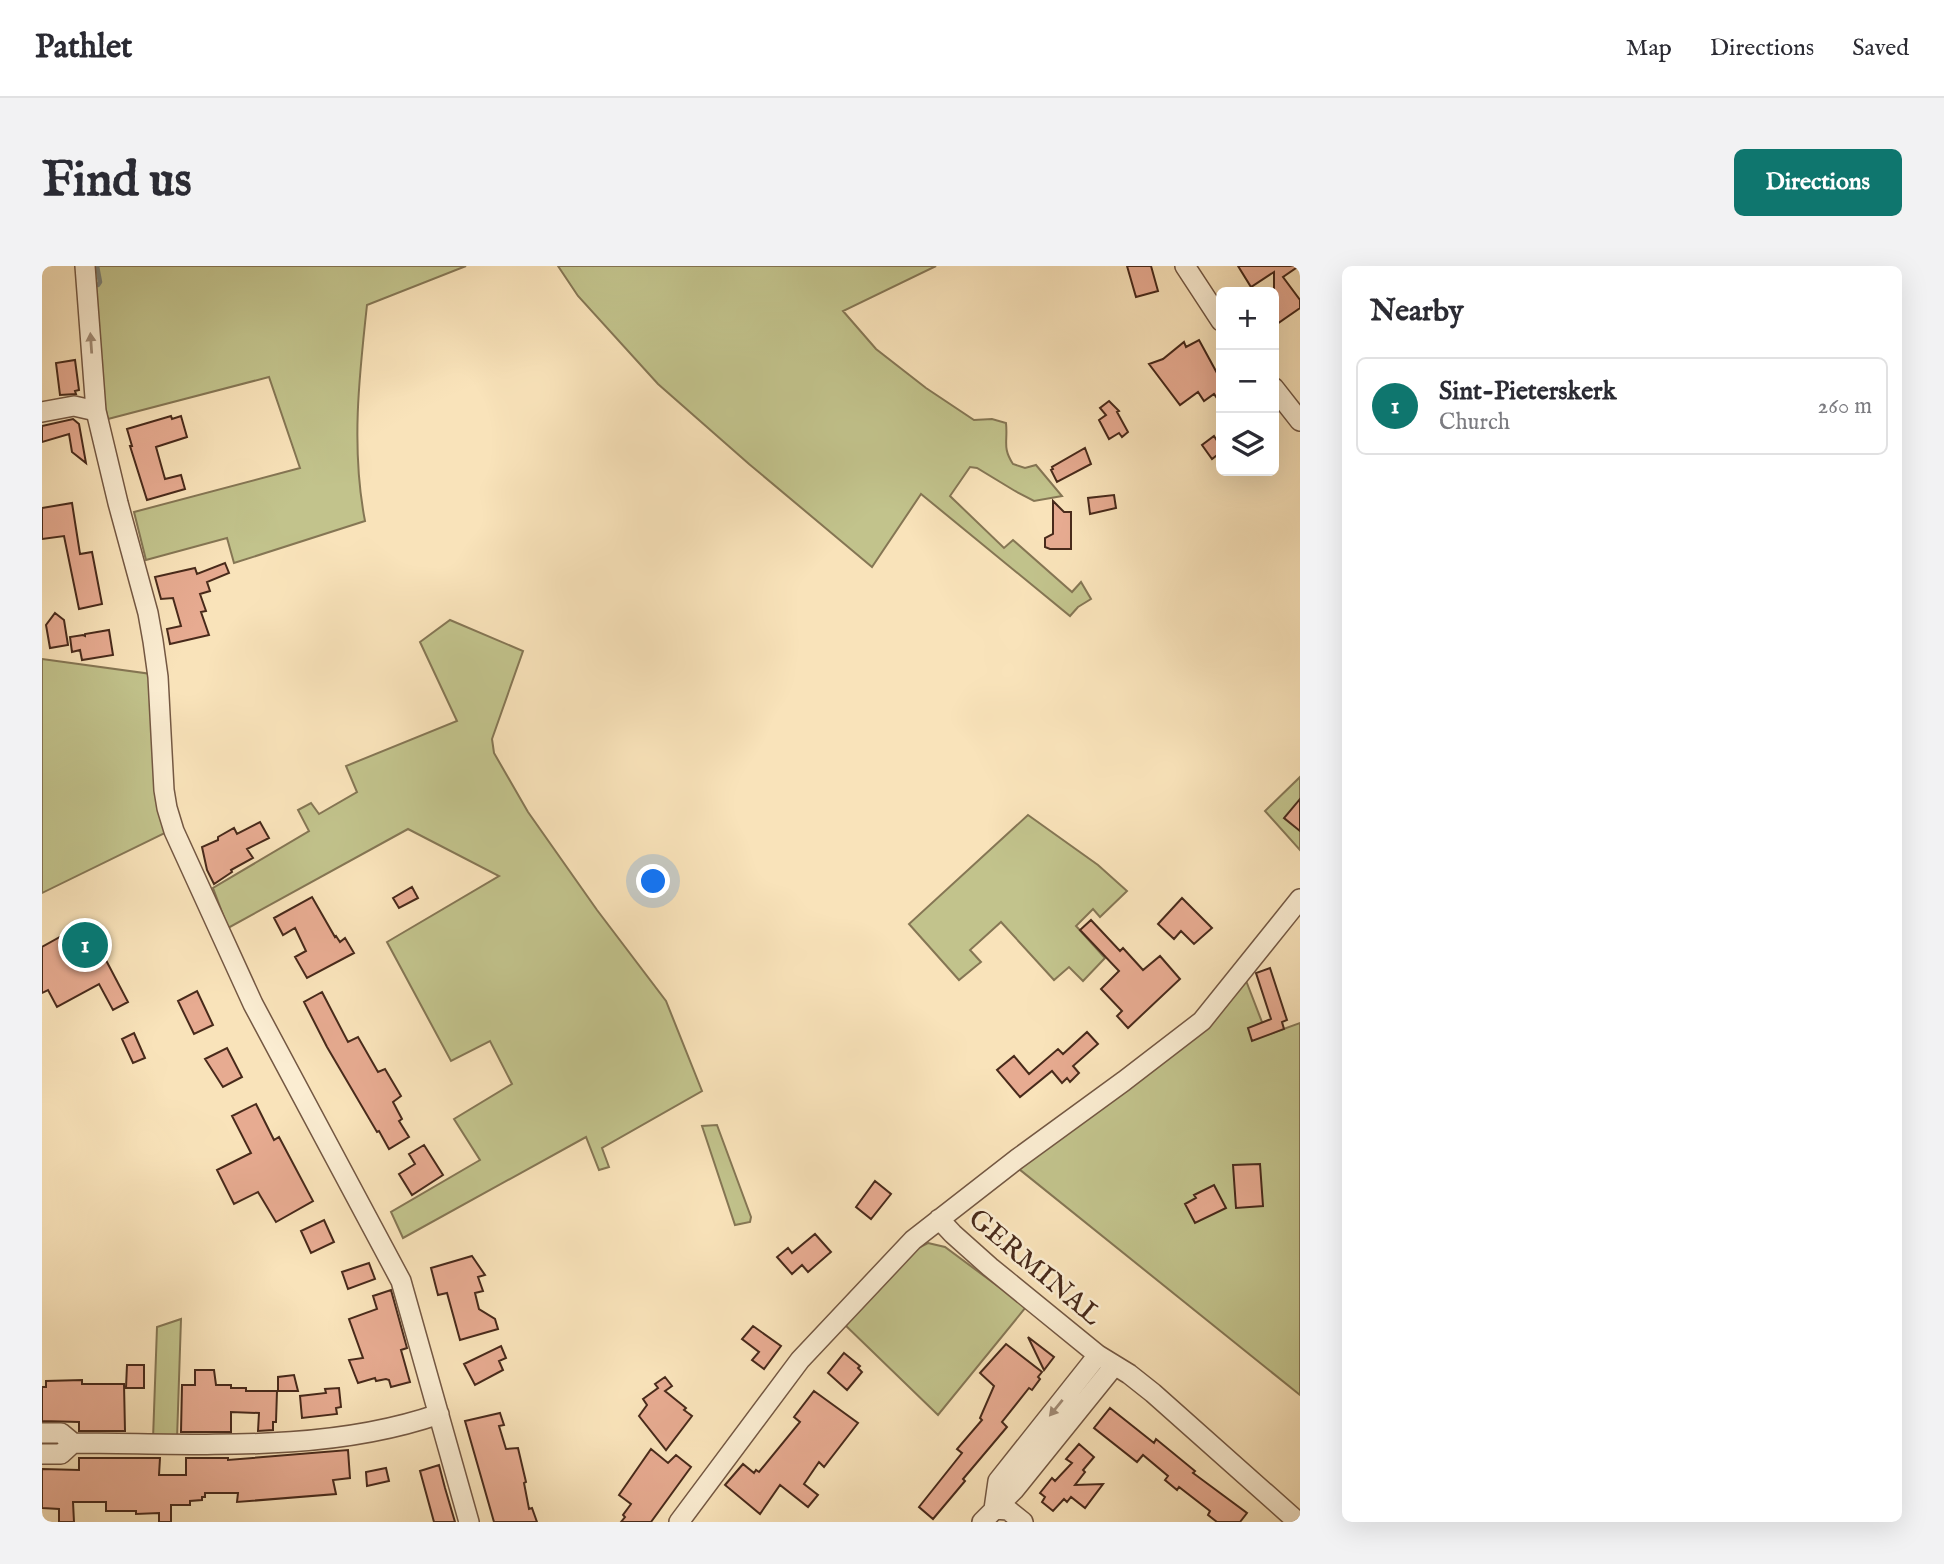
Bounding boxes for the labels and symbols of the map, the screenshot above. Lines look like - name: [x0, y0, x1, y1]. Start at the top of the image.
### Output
- one-way arrow: [85, 332, 96, 354]
- your location: [636, 864, 670, 898]
- pin: 1: [62, 919, 108, 971]
- street label: GERMINAL: [960, 1202, 1108, 1334]
- one-way arrow: [1048, 1399, 1063, 1417]

